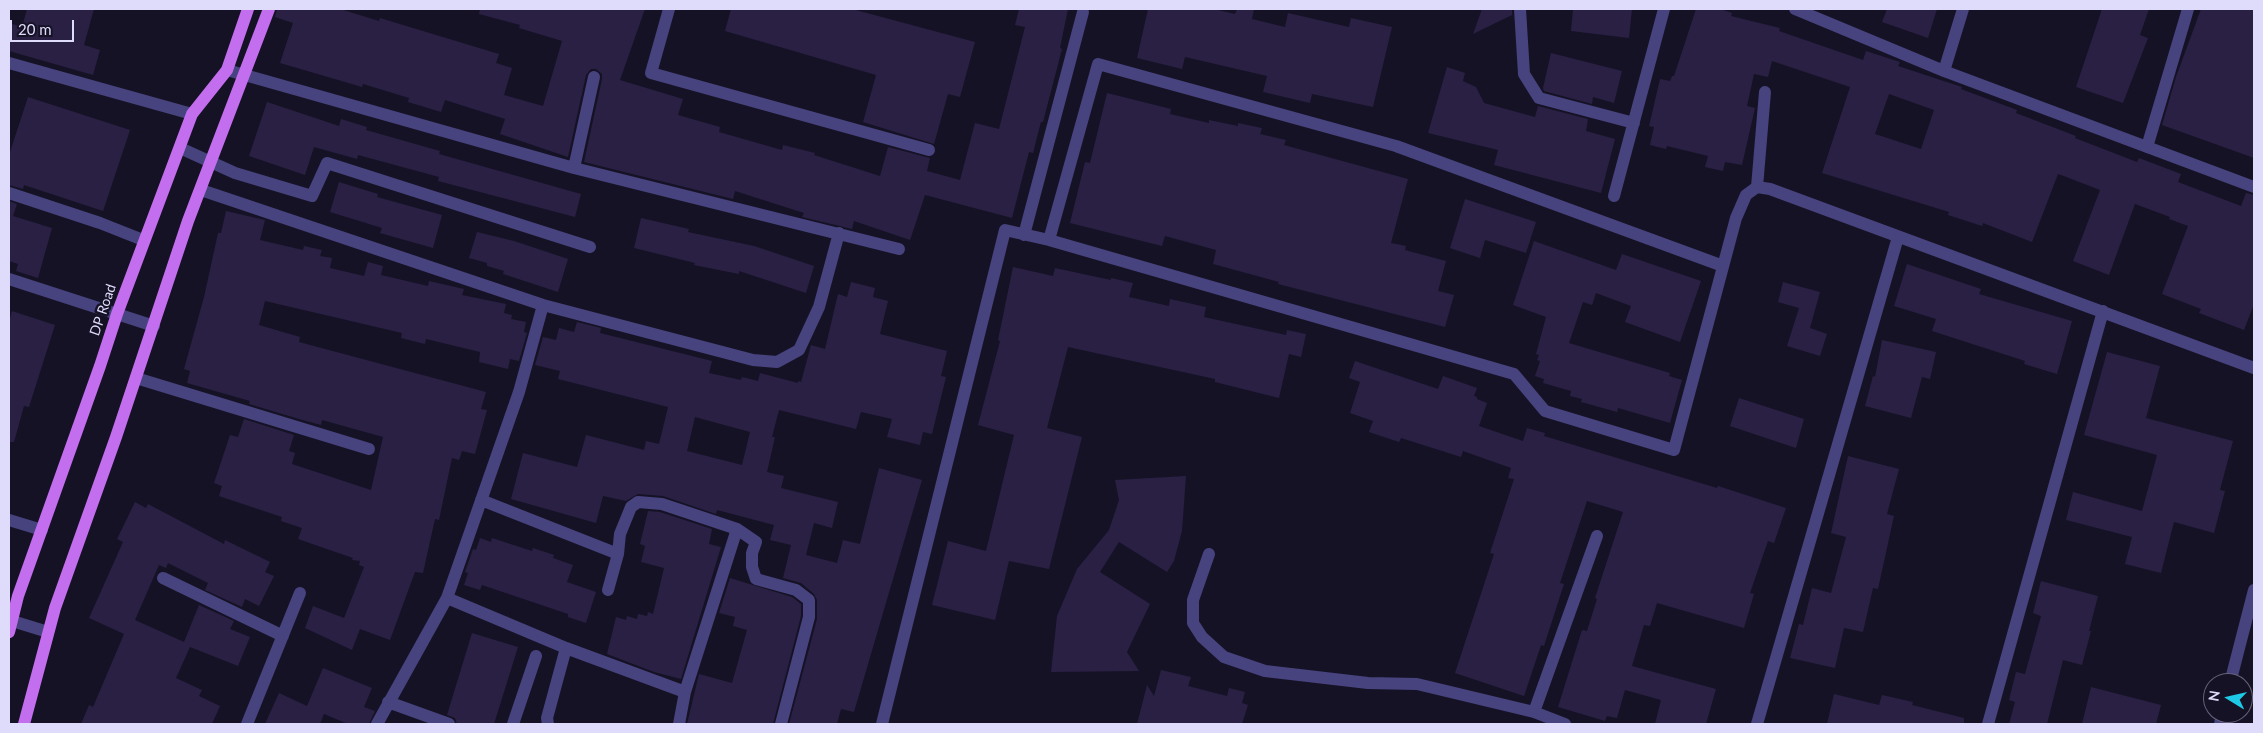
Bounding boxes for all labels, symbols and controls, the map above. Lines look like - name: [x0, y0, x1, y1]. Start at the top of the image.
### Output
- scale bar: [12, 10, 76, 42]
- text: 20 m: [18, 20, 52, 38]
- street label: DP Road: [86, 282, 120, 338]
- north arrow: [2203, 673, 2253, 723]
- text: N: [2204, 689, 2223, 702]

